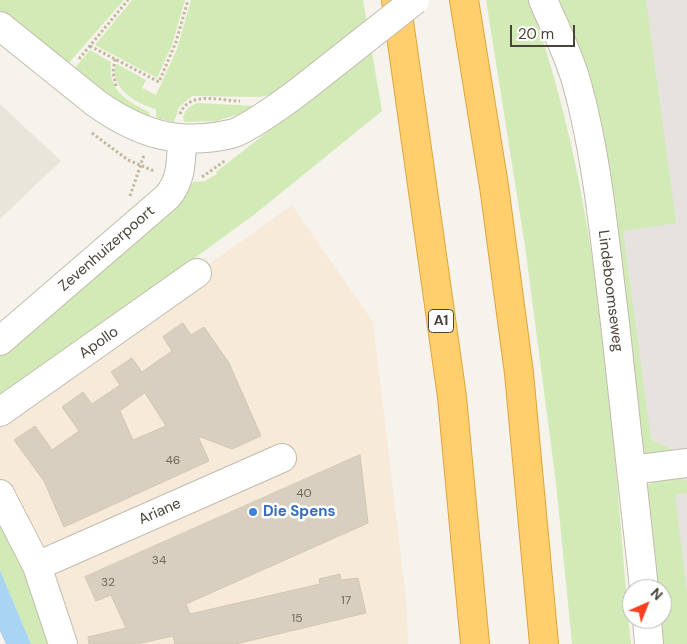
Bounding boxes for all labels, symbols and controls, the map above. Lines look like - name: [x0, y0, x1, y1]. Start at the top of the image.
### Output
- scale bar: [512, 15, 577, 47]
- text: 20 m: [518, 24, 554, 44]
- street label: Zevenhuizerpoort: [55, 202, 159, 296]
- street label: Lindeboomseweg: [594, 229, 626, 353]
- road number: A1: [428, 310, 454, 332]
- street label: Apollo: [76, 323, 122, 363]
- house number: 46: [166, 454, 180, 468]
- house number: 40: [296, 487, 312, 501]
- street label: Ariane: [136, 495, 184, 529]
- place label: Die Spens: [263, 503, 335, 521]
- marker: Die Spens: [247, 506, 259, 518]
- house number: 34: [152, 554, 166, 568]
- house number: 32: [101, 576, 115, 590]
- north arrow: [622, 579, 672, 629]
- text: N: [647, 584, 667, 604]
- house number: 17: [341, 594, 351, 608]
- house number: 15: [291, 612, 303, 626]

